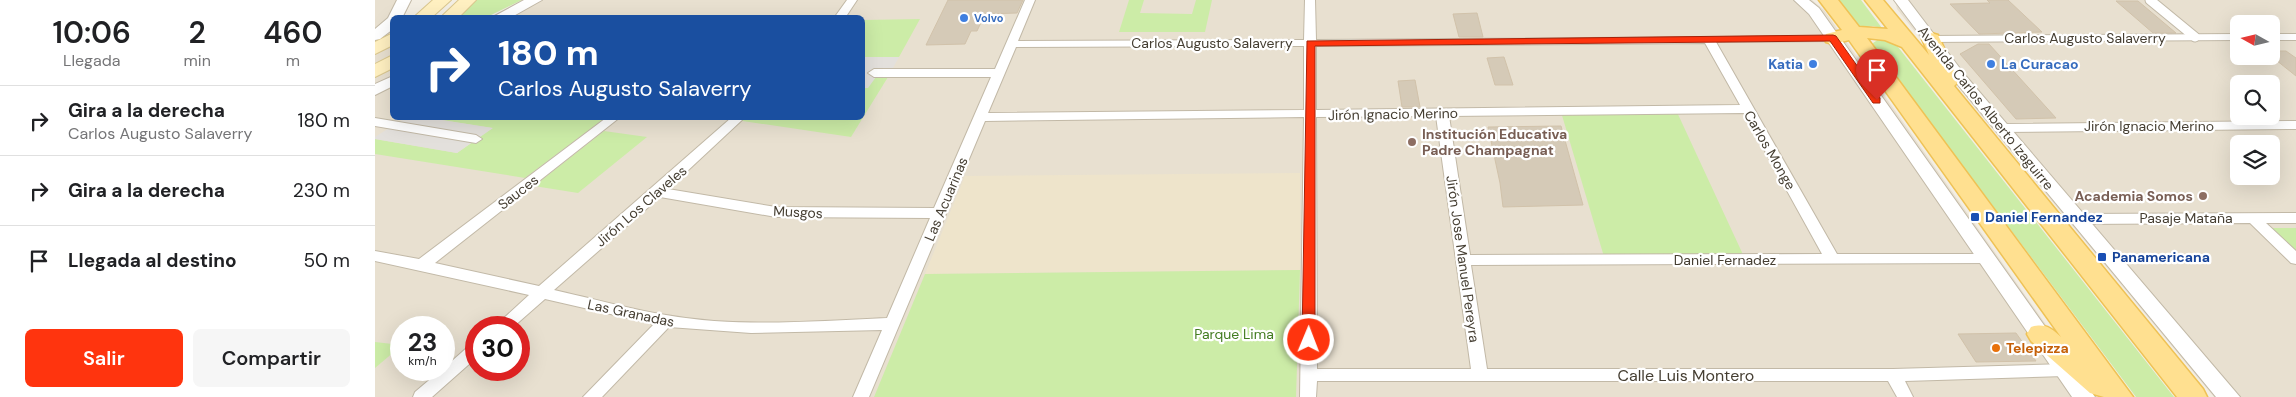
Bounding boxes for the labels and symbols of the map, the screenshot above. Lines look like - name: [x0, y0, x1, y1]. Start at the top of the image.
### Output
- place label: Volvo: [974, 11, 1004, 25]
- marker: Volvo: [958, 12, 970, 24]
- north arrow: [2230, 15, 2280, 65]
- street label: Avenida Carlos Alberto Izaguirre: [1914, 22, 2058, 194]
- street label: Carlos Augusto Salaverry: [2004, 29, 2166, 47]
- street label: Carlos Augusto Salaverry: [1131, 34, 1293, 52]
- pin: [1856, 49, 1898, 100]
- place label: Katia: [1768, 55, 1803, 73]
- place label: La Curacao: [2001, 55, 2078, 73]
- marker: Katia: [1807, 58, 1819, 70]
- marker: La Curacao: [1985, 58, 1997, 70]
- street label: Jirón Ignacio Merino: [1328, 104, 1458, 124]
- street label: Carlos Monge: [1740, 107, 1800, 193]
- street label: Jirón Ignacio Merino: [2084, 117, 2214, 135]
- place label: Institución Educativa Padre Champagnat: [1422, 125, 1567, 159]
- marker: Institución Educativa Padre Champagnat: [1406, 136, 1418, 148]
- street label: Las Acuarinas: [920, 154, 972, 244]
- street label: Jirón Los Claveles: [592, 161, 690, 251]
- street label: Sauces: [494, 171, 542, 213]
- street label: Jirón Jose Manuel Pereyra: [1442, 174, 1484, 344]
- place label: Academia Somos: [2074, 187, 2193, 205]
- marker: Academia Somos: [2197, 190, 2209, 202]
- street label: Musgos: [773, 202, 823, 222]
- place label: Daniel Fernandez: [1985, 208, 2103, 226]
- street label: Pasaje Mataña: [2139, 209, 2233, 227]
- marker: Daniel Fernandez: [1969, 211, 1981, 223]
- place label: Panamericana: [2112, 248, 2210, 266]
- street label: Daniel Fernadez: [1674, 251, 1776, 269]
- marker: Panamericana: [2096, 251, 2108, 263]
- street label: Las Granadas: [586, 295, 676, 331]
- position arrow: [1282, 313, 1334, 365]
- speed limit sign: 30: [465, 316, 530, 381]
- park label: Parque Lima: [1194, 325, 1274, 343]
- place label: Telepizza: [2006, 339, 2069, 357]
- marker: Telepizza: [1990, 342, 2002, 354]
- street label: Calle Luis Montero: [1618, 365, 1754, 386]

